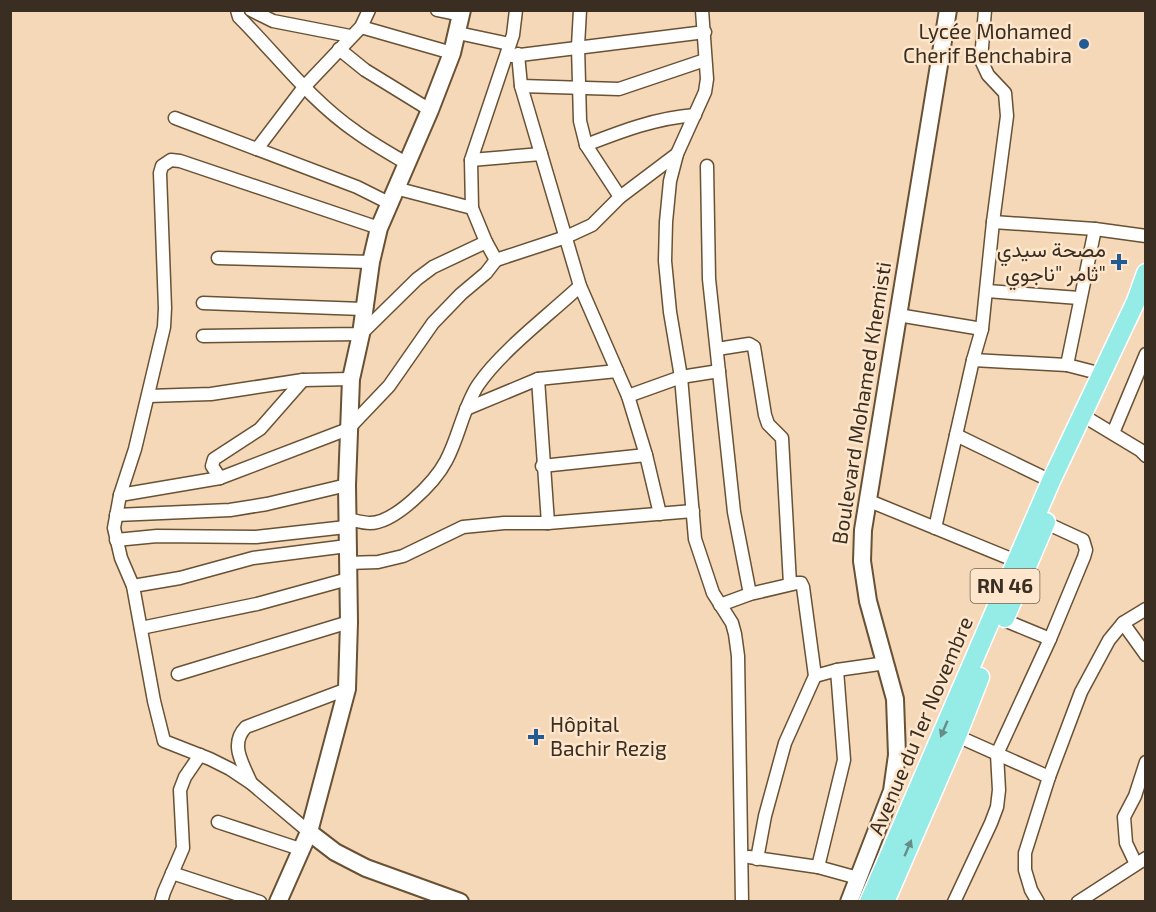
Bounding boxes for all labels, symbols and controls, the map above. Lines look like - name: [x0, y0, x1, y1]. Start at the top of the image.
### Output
- place label: Lycée Mohamed Cherif Benchabira: [903, 18, 1072, 67]
- marker: Lycée Mohamed Cherif Benchabira: [1077, 37, 1091, 51]
- place label: مصحة سيدي ثامر "ناجوي": [997, 236, 1106, 291]
- marker: مصحة سيدي ثامر "ناجوي": [1110, 253, 1128, 271]
- street label: Boulevard Mohamed Khemisti: [826, 260, 895, 546]
- road number: RN 46: [970, 569, 1040, 603]
- street label: Avenue du 1er Novembre: [862, 612, 977, 838]
- place label: Hôpital Bachir Rezig: [550, 711, 667, 760]
- one-way arrow: [939, 721, 949, 739]
- marker: Hôpital Bachir Rezig: [527, 728, 545, 746]
- one-way arrow: [904, 839, 913, 856]

